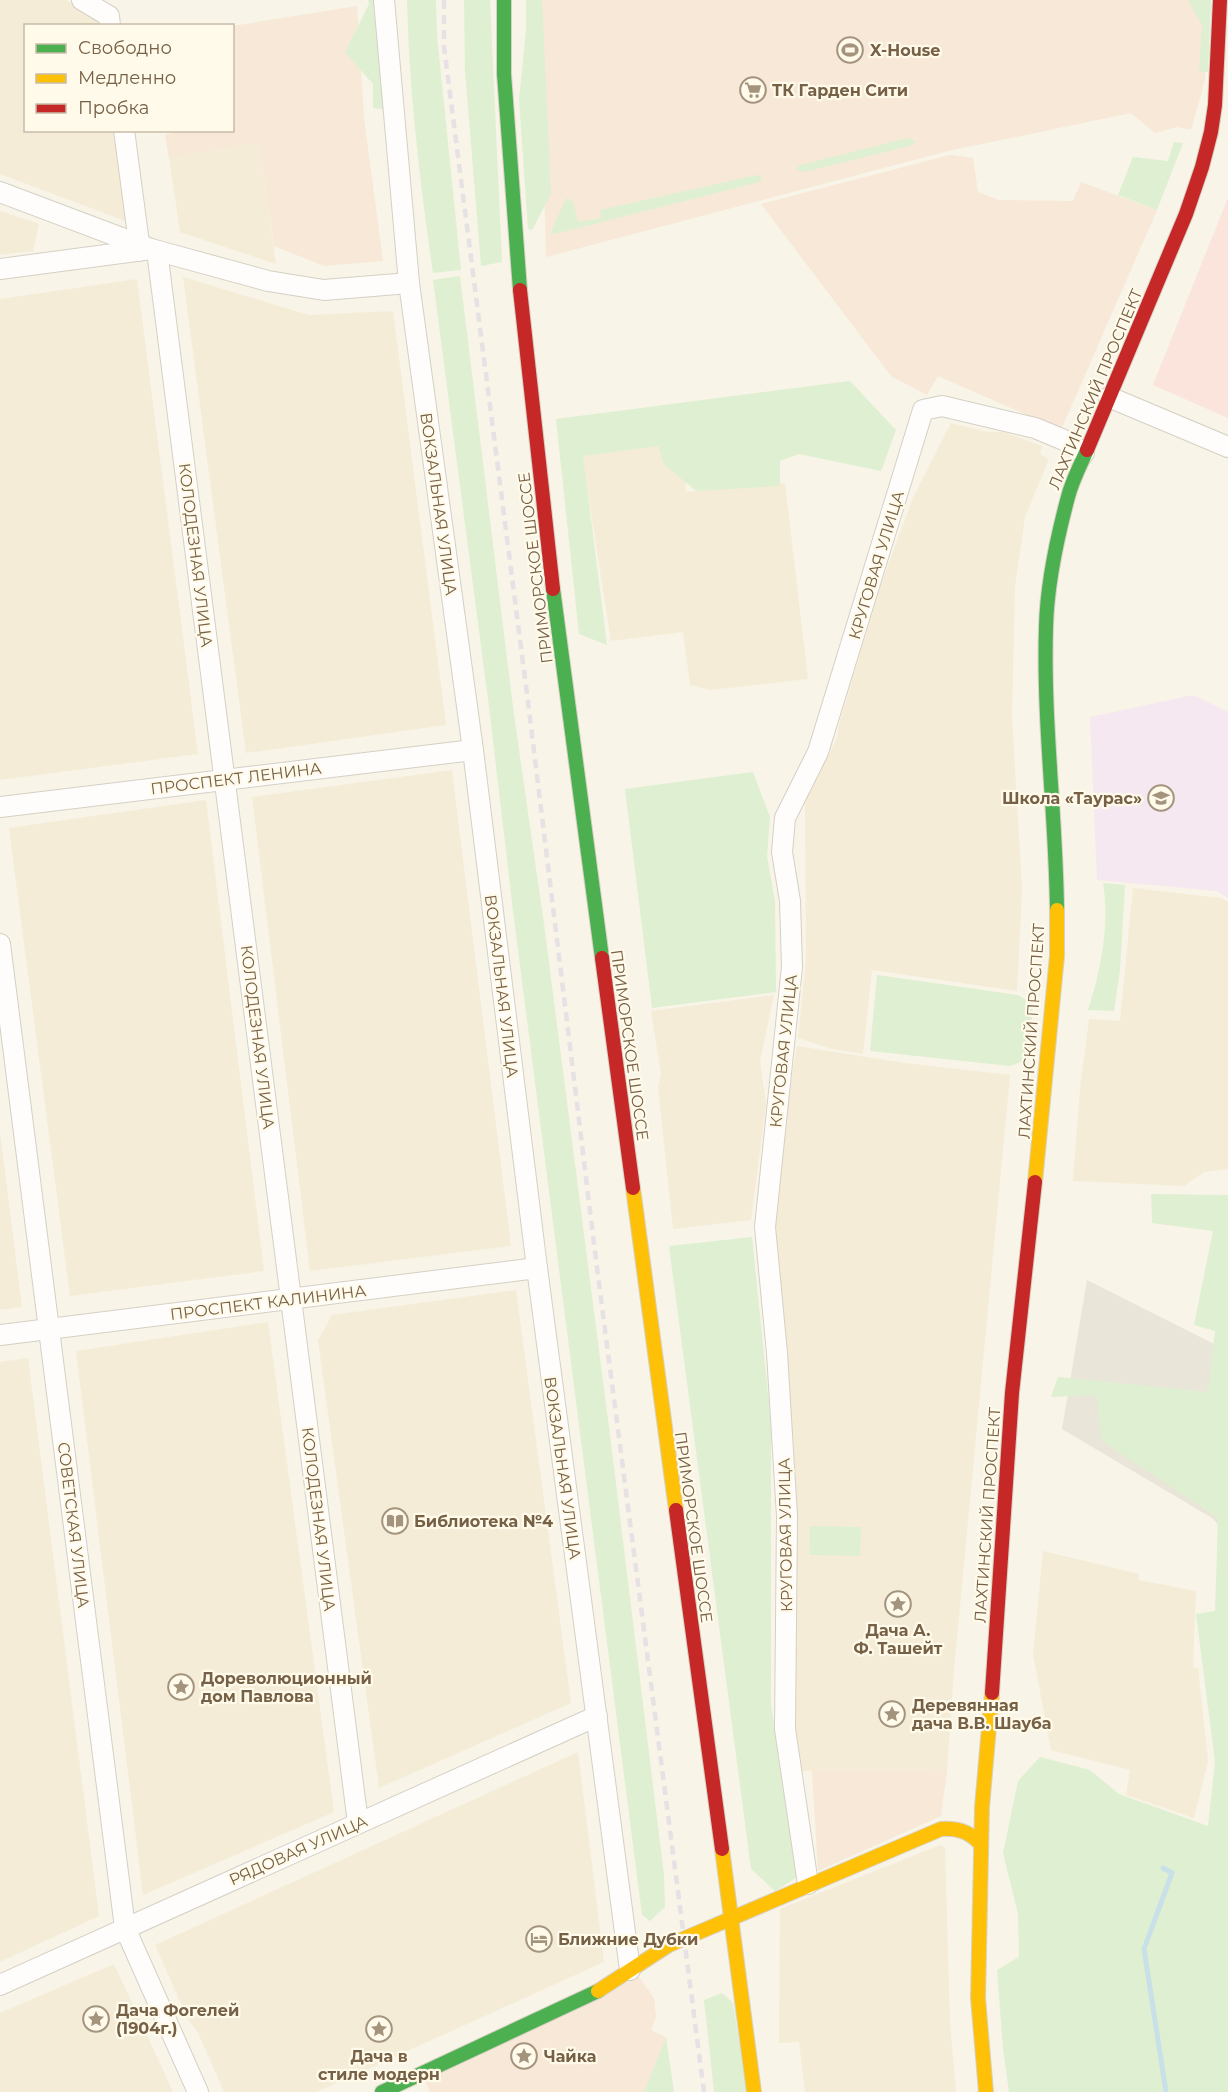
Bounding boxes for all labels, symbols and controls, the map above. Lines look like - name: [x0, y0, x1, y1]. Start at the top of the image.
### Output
- legend: [24, 24, 234, 132]
- sports icon: X-House: [835, 35, 865, 65]
- text: Свободно: [78, 37, 172, 59]
- place label: X-House: [870, 41, 940, 60]
- text: Медленно: [78, 67, 176, 89]
- supermarket icon: ТК Гарден Сити: [738, 75, 768, 105]
- place label: ТК Гарден Сити: [772, 81, 908, 100]
- text: Пробка: [78, 97, 149, 119]
- street label: ЛАХТИНСКИЙ ПРОСПЕКТ: [1045, 286, 1147, 492]
- street label: ВОКЗАЛЬНАЯ УЛИЦА: [416, 411, 461, 597]
- street label: КОЛОДЕЗНАЯ УЛИЦА: [175, 462, 216, 648]
- street label: ПРИМОРСКОЕ ШОССЕ: [514, 471, 557, 665]
- street label: КРУГОВАЯ УЛИЦА: [845, 489, 908, 642]
- street label: ПРОСПЕКТ ЛЕНИНА: [149, 759, 323, 798]
- school or university icon: Школа «Таурас»: [1146, 783, 1176, 813]
- place label: Школа «Таурас»: [1002, 789, 1142, 808]
- street label: ВОКЗАЛЬНАЯ УЛИЦА: [481, 893, 522, 1079]
- street label: ЛАХТИНСКИЙ ПРОСПЕКТ: [1014, 922, 1049, 1139]
- street label: КОЛОДЕЗНАЯ УЛИЦА: [237, 944, 278, 1130]
- street label: ПРИМОРСКОЕ ШОССЕ: [607, 948, 652, 1142]
- street label: КРУГОВАЯ УЛИЦА: [766, 973, 801, 1129]
- street label: ПРОСПЕКТ КАЛИНИНА: [169, 1281, 367, 1324]
- street label: ВОКЗАЛЬНАЯ УЛИЦА: [540, 1375, 585, 1561]
- street label: ЛАХТИНСКИЙ ПРОСПЕКТ: [970, 1406, 1005, 1623]
- street label: КОЛОДЕЗНАЯ УЛИЦА: [298, 1426, 339, 1612]
- street label: ПРИМОРСКОЕ ШОССЕ: [671, 1430, 716, 1624]
- street label: СОВЕТСКАЯ УЛИЦА: [54, 1441, 93, 1609]
- street label: КРУГОВАЯ УЛИЦА: [775, 1458, 796, 1612]
- library icon: Библиотека №4: [380, 1506, 410, 1536]
- place label: Библиотека №4: [414, 1512, 553, 1531]
- place icon: Дача А. Ф. Ташейт: [883, 1589, 913, 1619]
- place label: Дача А. Ф. Ташейт: [854, 1621, 943, 1658]
- place label: Дореволюционный дом Павлова: [201, 1669, 372, 1706]
- place icon: Дореволюционный дом Павлова: [166, 1672, 196, 1702]
- place label: Деревянная дача В.В. Шауба: [912, 1696, 1051, 1733]
- place icon: Деревянная дача В.В. Шауба: [877, 1699, 907, 1729]
- street label: РЯДОВАЯ УЛИЦА: [226, 1811, 370, 1890]
- hotel icon: Ближние Дубки: [524, 1924, 554, 1954]
- place label: Ближние Дубки: [558, 1930, 698, 1949]
- place label: Дача Фогелей (1904г.): [116, 2001, 239, 2038]
- place icon: Дача Фогелей (1904г.): [81, 2004, 111, 2034]
- place icon: Дача в стиле модерн: [364, 2014, 394, 2044]
- place icon: Чайка: [509, 2041, 539, 2071]
- place label: Дача в стиле модерн: [318, 2047, 440, 2084]
- place label: Чайка: [544, 2047, 596, 2066]

